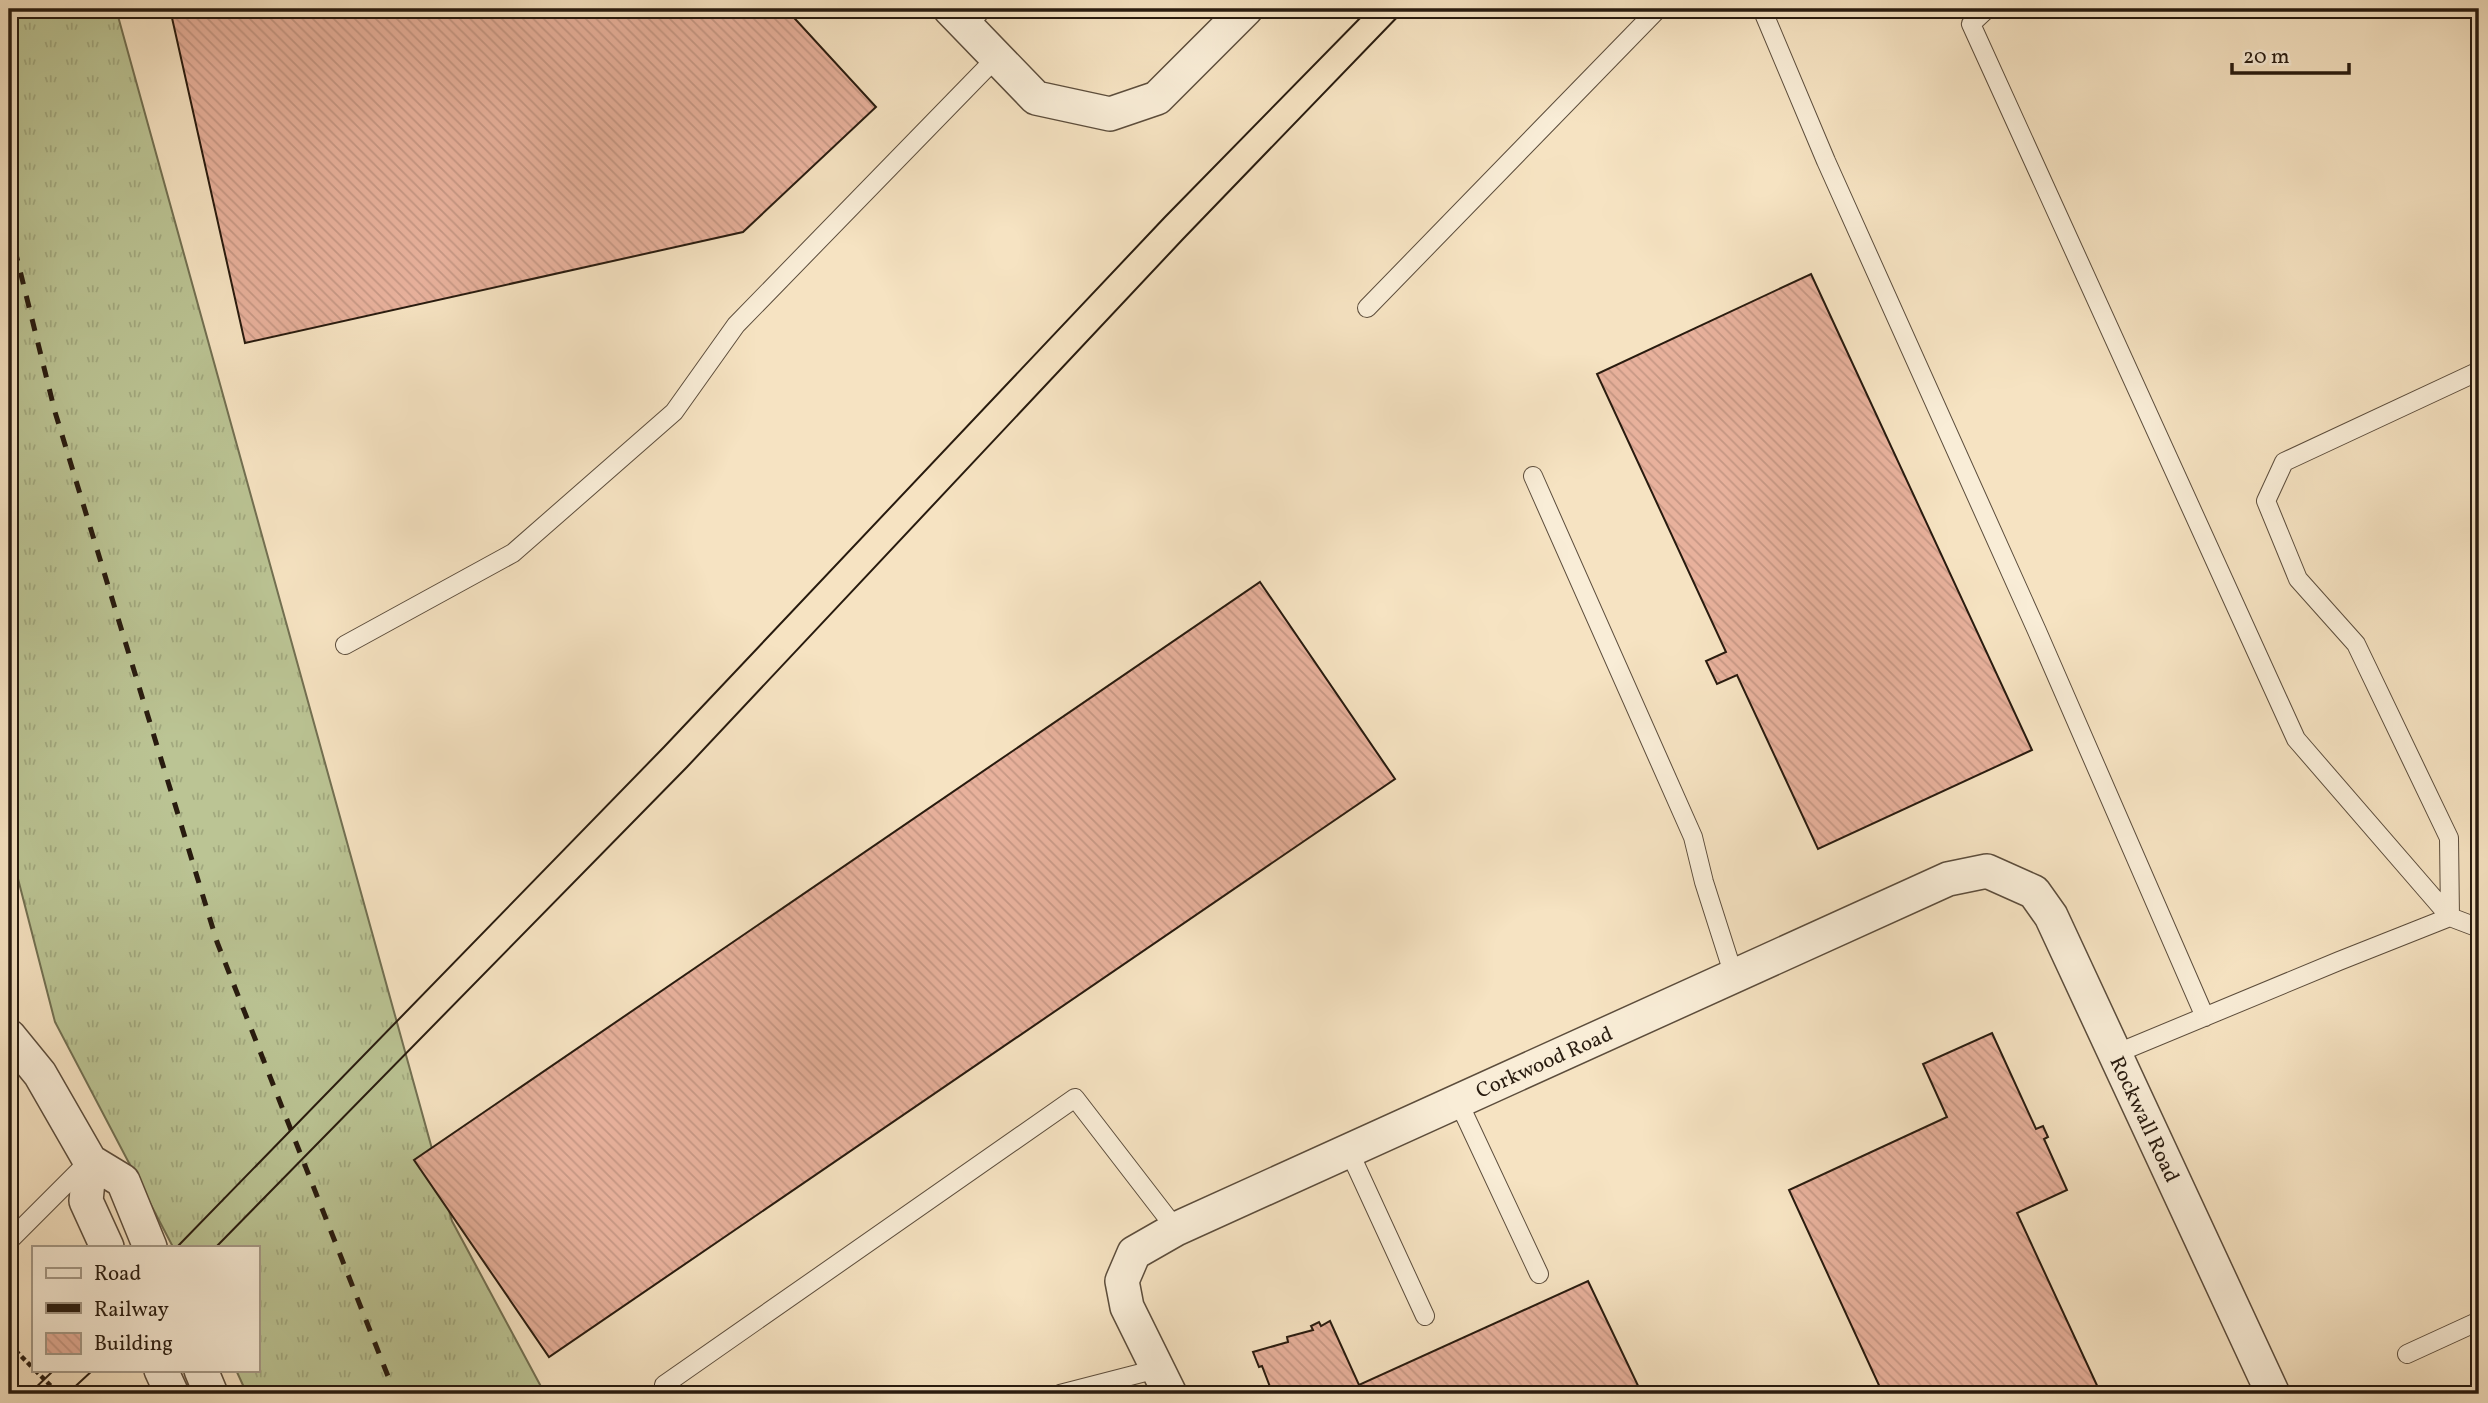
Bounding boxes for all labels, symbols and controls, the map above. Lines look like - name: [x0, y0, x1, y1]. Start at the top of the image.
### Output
- scale bar: [2232, 32, 2350, 76]
- text: 20 m: [2243, 43, 2289, 72]
- street label: Corkwood Road: [1472, 1020, 1618, 1107]
- street label: Rockwall Road: [2102, 1052, 2186, 1188]
- legend: [32, 1246, 259, 1372]
- text: Road: [94, 1260, 141, 1289]
- text: Railway: [94, 1296, 170, 1325]
- text: Building: [94, 1330, 173, 1359]

